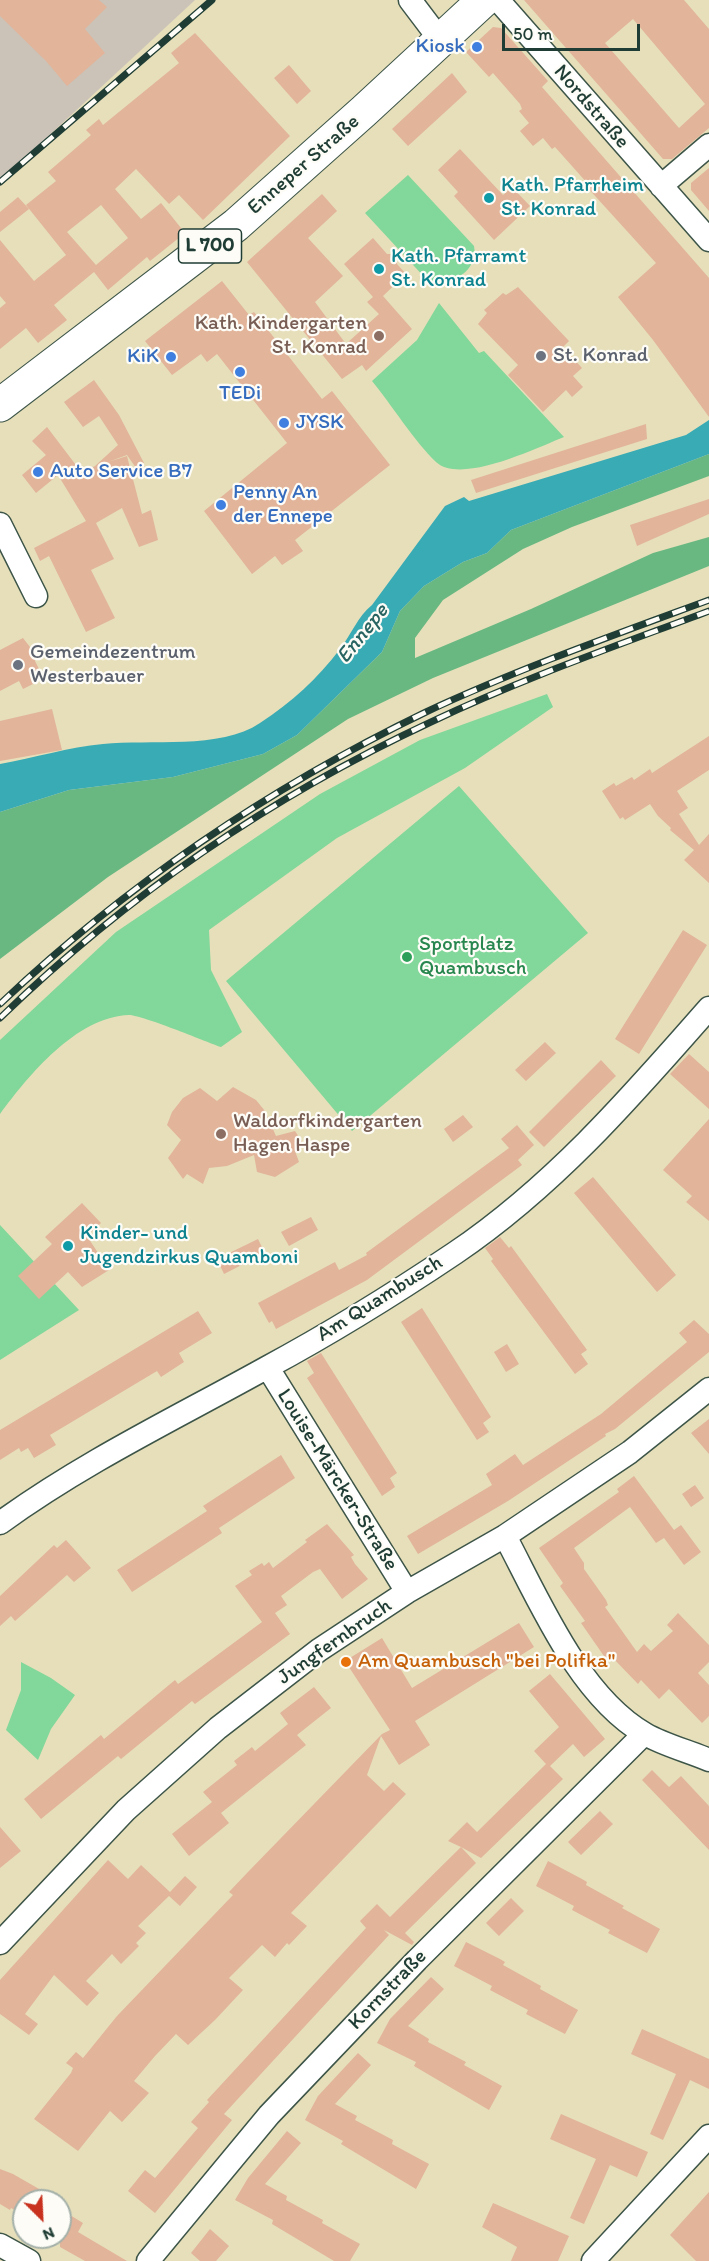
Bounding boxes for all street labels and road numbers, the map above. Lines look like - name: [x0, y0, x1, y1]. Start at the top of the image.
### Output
- street label: Nordstraße: [548, 60, 634, 154]
- street label: Enneper Straße: [243, 110, 365, 220]
- road number: L 700: [178, 229, 242, 263]
- street label: Am Quambusch: [313, 1250, 447, 1348]
- street label: Louise-Märcker-Straße: [271, 1384, 403, 1576]
- street label: Jungfernbruch: [273, 1593, 397, 1691]
- street label: Kornstraße: [343, 1945, 433, 2035]

